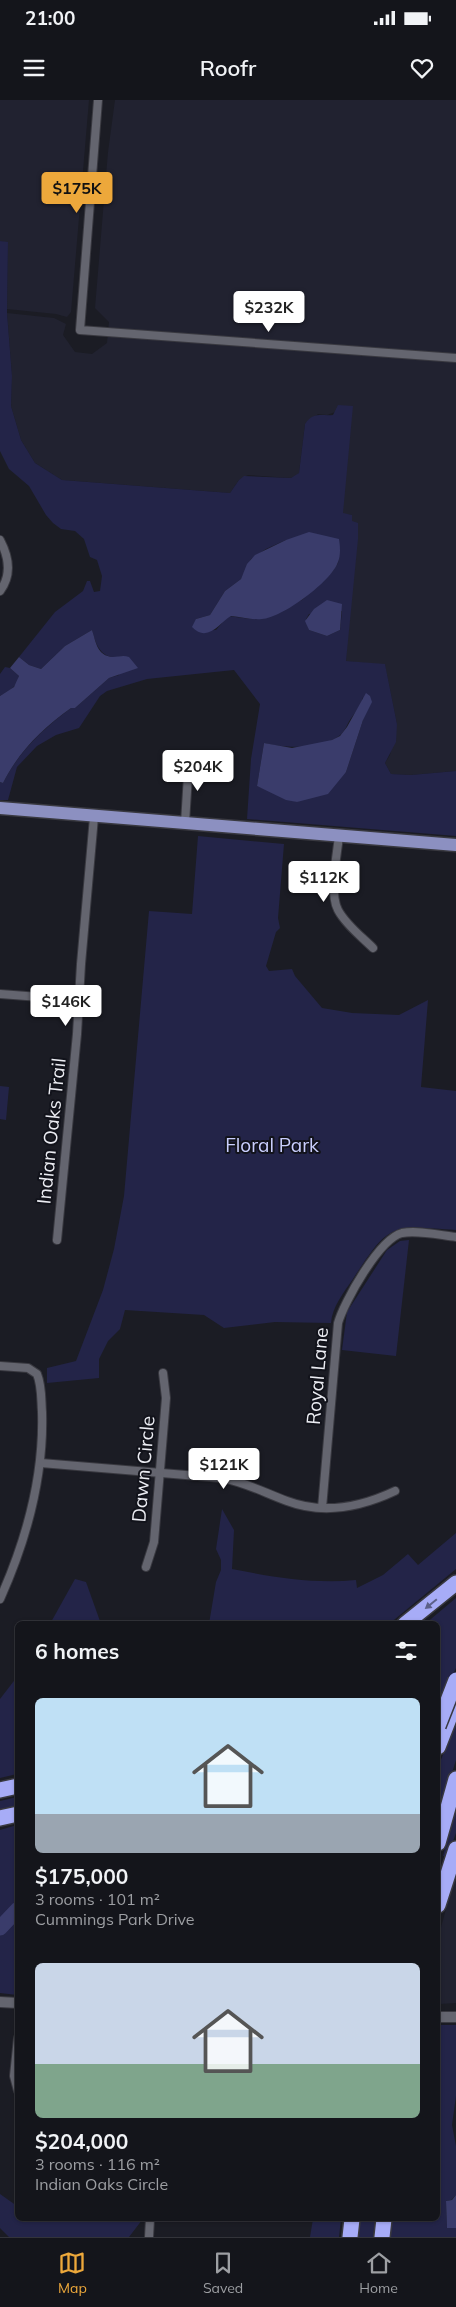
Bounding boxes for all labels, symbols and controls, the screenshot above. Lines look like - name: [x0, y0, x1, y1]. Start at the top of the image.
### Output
- text: 21:00: [25, 6, 75, 30]
- icon: menu: [20, 54, 48, 82]
- text: Roofr: [200, 54, 256, 82]
- icon: heart: [408, 54, 436, 82]
- pin: $175K: [42, 172, 112, 214]
- text: $175K: [52, 178, 102, 198]
- pin: $232K: [234, 290, 304, 333]
- text: $232K: [244, 297, 294, 317]
- pin: $204K: [163, 750, 233, 792]
- text: $204K: [173, 756, 223, 776]
- pin: $112K: [289, 860, 359, 903]
- text: $112K: [299, 867, 349, 887]
- pin: $146K: [31, 984, 101, 1027]
- text: $146K: [41, 991, 91, 1011]
- street label: Indian Oaks Trail: [31, 1057, 71, 1205]
- park label: Floral Park: [225, 1133, 319, 1157]
- street label: Royal Lane: [301, 1326, 333, 1426]
- street label: Dawn Circle: [126, 1415, 160, 1523]
- pin: $121K: [189, 1448, 259, 1490]
- text: $121K: [199, 1454, 249, 1474]
- one-way arrow: [424, 1598, 437, 1609]
- icon: filters: [392, 1637, 420, 1665]
- text: 6 homes: [35, 1638, 119, 1664]
- icon: home: [183, 1731, 273, 1821]
- text: $175,000: [35, 1863, 128, 1889]
- text: 3 rooms · 101 m²: [35, 1889, 160, 1909]
- text: Cummings Park Drive: [35, 1909, 195, 1929]
- icon: home: [183, 1996, 273, 2086]
- text: $204,000: [35, 2128, 128, 2154]
- text: 3 rooms · 116 m²: [35, 2154, 160, 2174]
- text: Indian Oaks Circle: [35, 2174, 168, 2194]
- tab: Map: [58, 2249, 87, 2297]
- tab: Saved: [203, 2249, 243, 2297]
- tab: Home: [359, 2249, 398, 2297]

